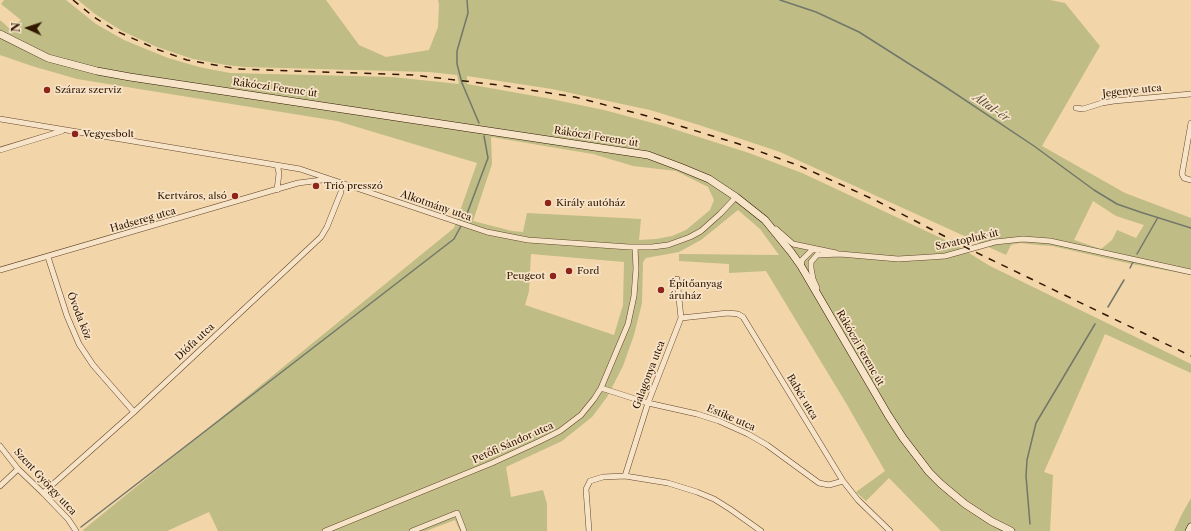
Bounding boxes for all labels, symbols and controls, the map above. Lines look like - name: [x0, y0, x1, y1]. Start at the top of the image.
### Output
- north arrow: [8, 8, 48, 48]
- text: N: [9, 22, 23, 33]
- street label: Rákóczi Ferenc út: [232, 76, 318, 100]
- street label: Jegenye utca: [1102, 82, 1162, 100]
- place label: Száraz szerviz: [55, 84, 122, 96]
- marker: Száraz szerviz: [42, 85, 52, 95]
- water label: Által-ér: [970, 91, 1012, 125]
- street label: Rákóczi Ferenc út: [553, 124, 639, 150]
- place label: Vegyesbolt: [83, 128, 134, 140]
- marker: Vegyesbolt: [70, 129, 80, 139]
- place label: Trió presszó: [324, 180, 383, 192]
- marker: Trió presszó: [311, 181, 321, 191]
- street label: Alkotmány utca: [399, 188, 473, 224]
- place label: Kertváros, alsó: [157, 190, 227, 202]
- marker: Kertváros, alsó: [230, 191, 240, 201]
- place label: Király autóház: [556, 197, 625, 209]
- marker: Király autóház: [543, 198, 553, 208]
- street label: Hadsereg utca: [109, 205, 177, 235]
- street label: Szvatopluk út: [934, 227, 1000, 253]
- place label: Ford: [577, 265, 599, 277]
- marker: Ford: [564, 266, 574, 276]
- place label: Peugeot: [506, 270, 545, 282]
- marker: Peugeot: [548, 271, 558, 281]
- place label: Építőanyag áruház: [669, 278, 722, 302]
- marker: Építőanyag áruház: [656, 285, 666, 295]
- street label: Óvoda köz: [64, 290, 94, 342]
- street label: Rákóczi Ferenc út: [833, 308, 887, 388]
- street label: Diófa utca: [173, 321, 217, 363]
- street label: Galagonya utca: [630, 339, 668, 411]
- street label: Babér utca: [784, 372, 820, 422]
- street label: Estike utca: [705, 402, 757, 434]
- street label: Petőfi Sándor utca: [471, 420, 555, 466]
- street label: Szent György utca: [11, 446, 79, 518]

